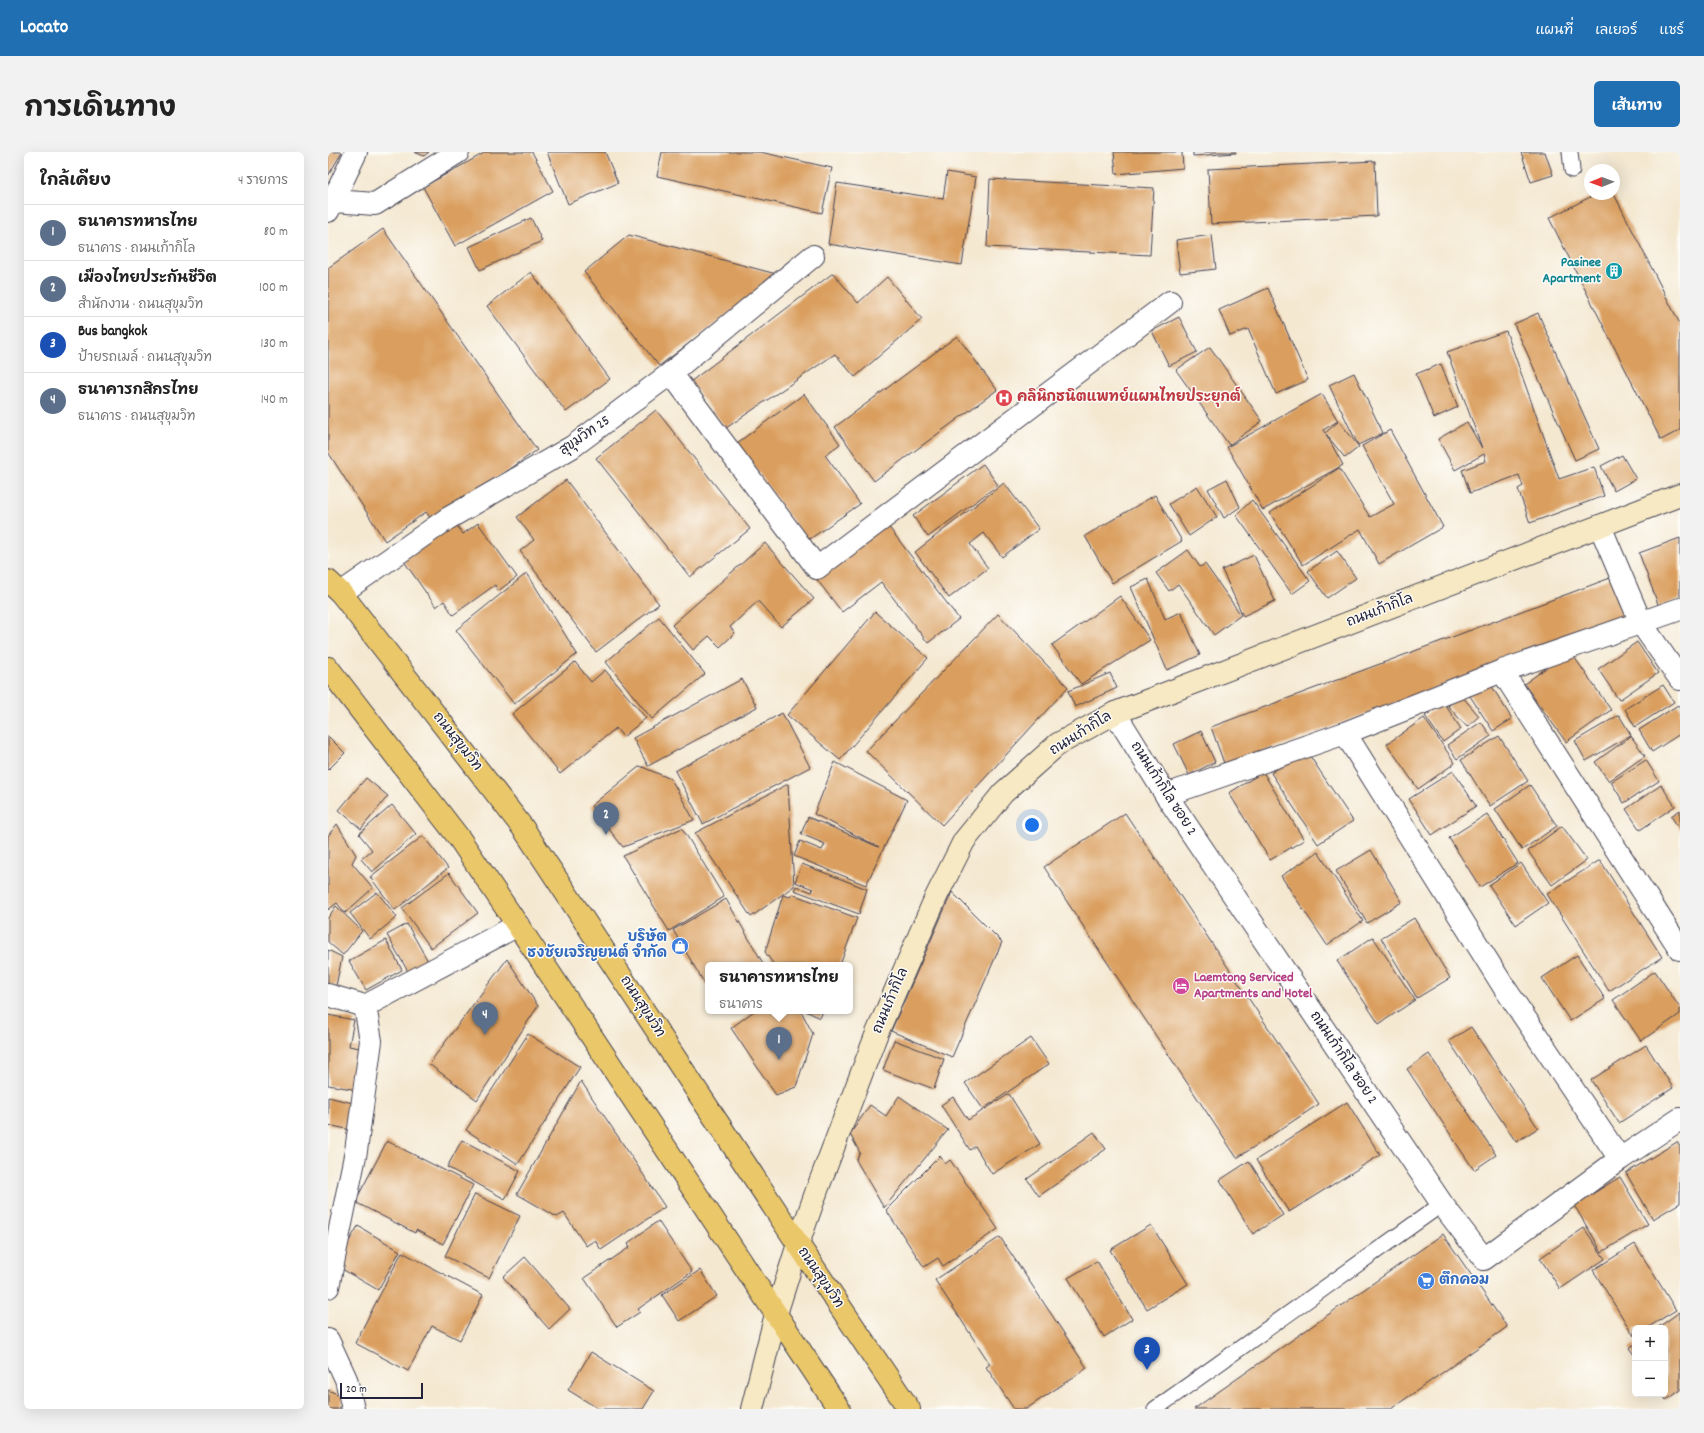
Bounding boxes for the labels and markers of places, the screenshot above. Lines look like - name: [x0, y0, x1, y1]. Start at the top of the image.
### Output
- place label: Pasinee Apartment: [1543, 253, 1602, 289]
- building icon: Pasinee Apartment: [1604, 261, 1624, 281]
- place label: คลินิกธนิตแพทย์แผนไทยประยุกต์: [1017, 386, 1241, 408]
- hospital icon: คลินิกธนิตแพทย์แผนไทยประยุกต์: [994, 388, 1014, 408]
- pin: 2: [593, 802, 619, 835]
- place label: บริษัต ธงชัยเจริญยนต์ จำกัด: [527, 927, 667, 964]
- shop icon: บริษัต ธงชัยเจริญยนต์ จำกัด: [670, 936, 690, 956]
- place label: Laemtong Serviced Apartments and Hotel: [1194, 968, 1313, 1004]
- hotel icon: Laemtong Serviced Apartments and Hotel: [1171, 976, 1191, 996]
- pin: 4: [472, 1002, 498, 1035]
- pin: 1: [766, 1027, 792, 1060]
- place label: ตึกคอม: [1439, 1270, 1489, 1291]
- supermarket icon: ตึกคอม: [1416, 1271, 1436, 1291]
- pin: 3: [1134, 1337, 1160, 1370]

